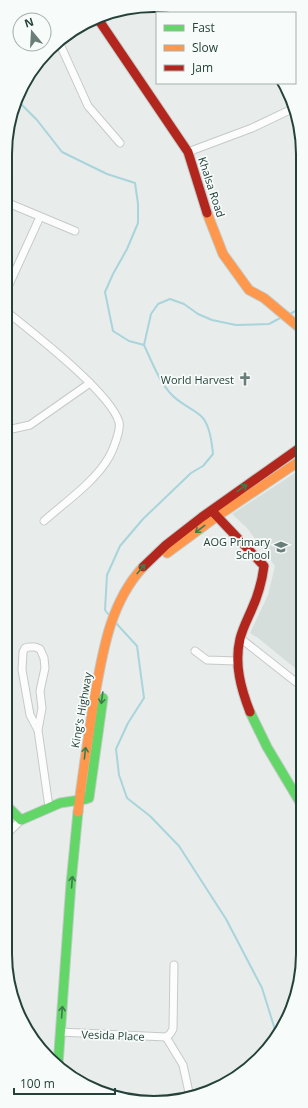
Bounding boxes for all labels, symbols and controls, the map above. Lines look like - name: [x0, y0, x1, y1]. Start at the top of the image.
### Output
- north arrow: [12, 12, 52, 52]
- legend: [156, 12, 296, 84]
- text: N: [22, 13, 35, 31]
- text: Fast: [192, 19, 215, 36]
- text: Slow: [192, 39, 219, 56]
- text: Jam: [191, 59, 213, 76]
- street label: Khalsa Road: [195, 155, 229, 219]
- church icon: World Harvest: [237, 371, 253, 387]
- place label: World Harvest: [161, 372, 234, 387]
- one-way arrow: [236, 484, 247, 492]
- one-way arrow: [194, 525, 205, 534]
- place label: AOG Primary School: [203, 534, 270, 562]
- school or university icon: AOG Primary School: [273, 539, 289, 555]
- one-way arrow: [136, 564, 145, 575]
- street label: King's Highway: [67, 671, 95, 749]
- one-way arrow: [98, 691, 106, 704]
- one-way arrow: [82, 747, 89, 760]
- one-way arrow: [68, 876, 76, 889]
- one-way arrow: [58, 1006, 66, 1019]
- street label: Vesida Place: [81, 1026, 145, 1044]
- scale bar: [14, 1070, 115, 1096]
- text: 100 m: [20, 1075, 55, 1092]

